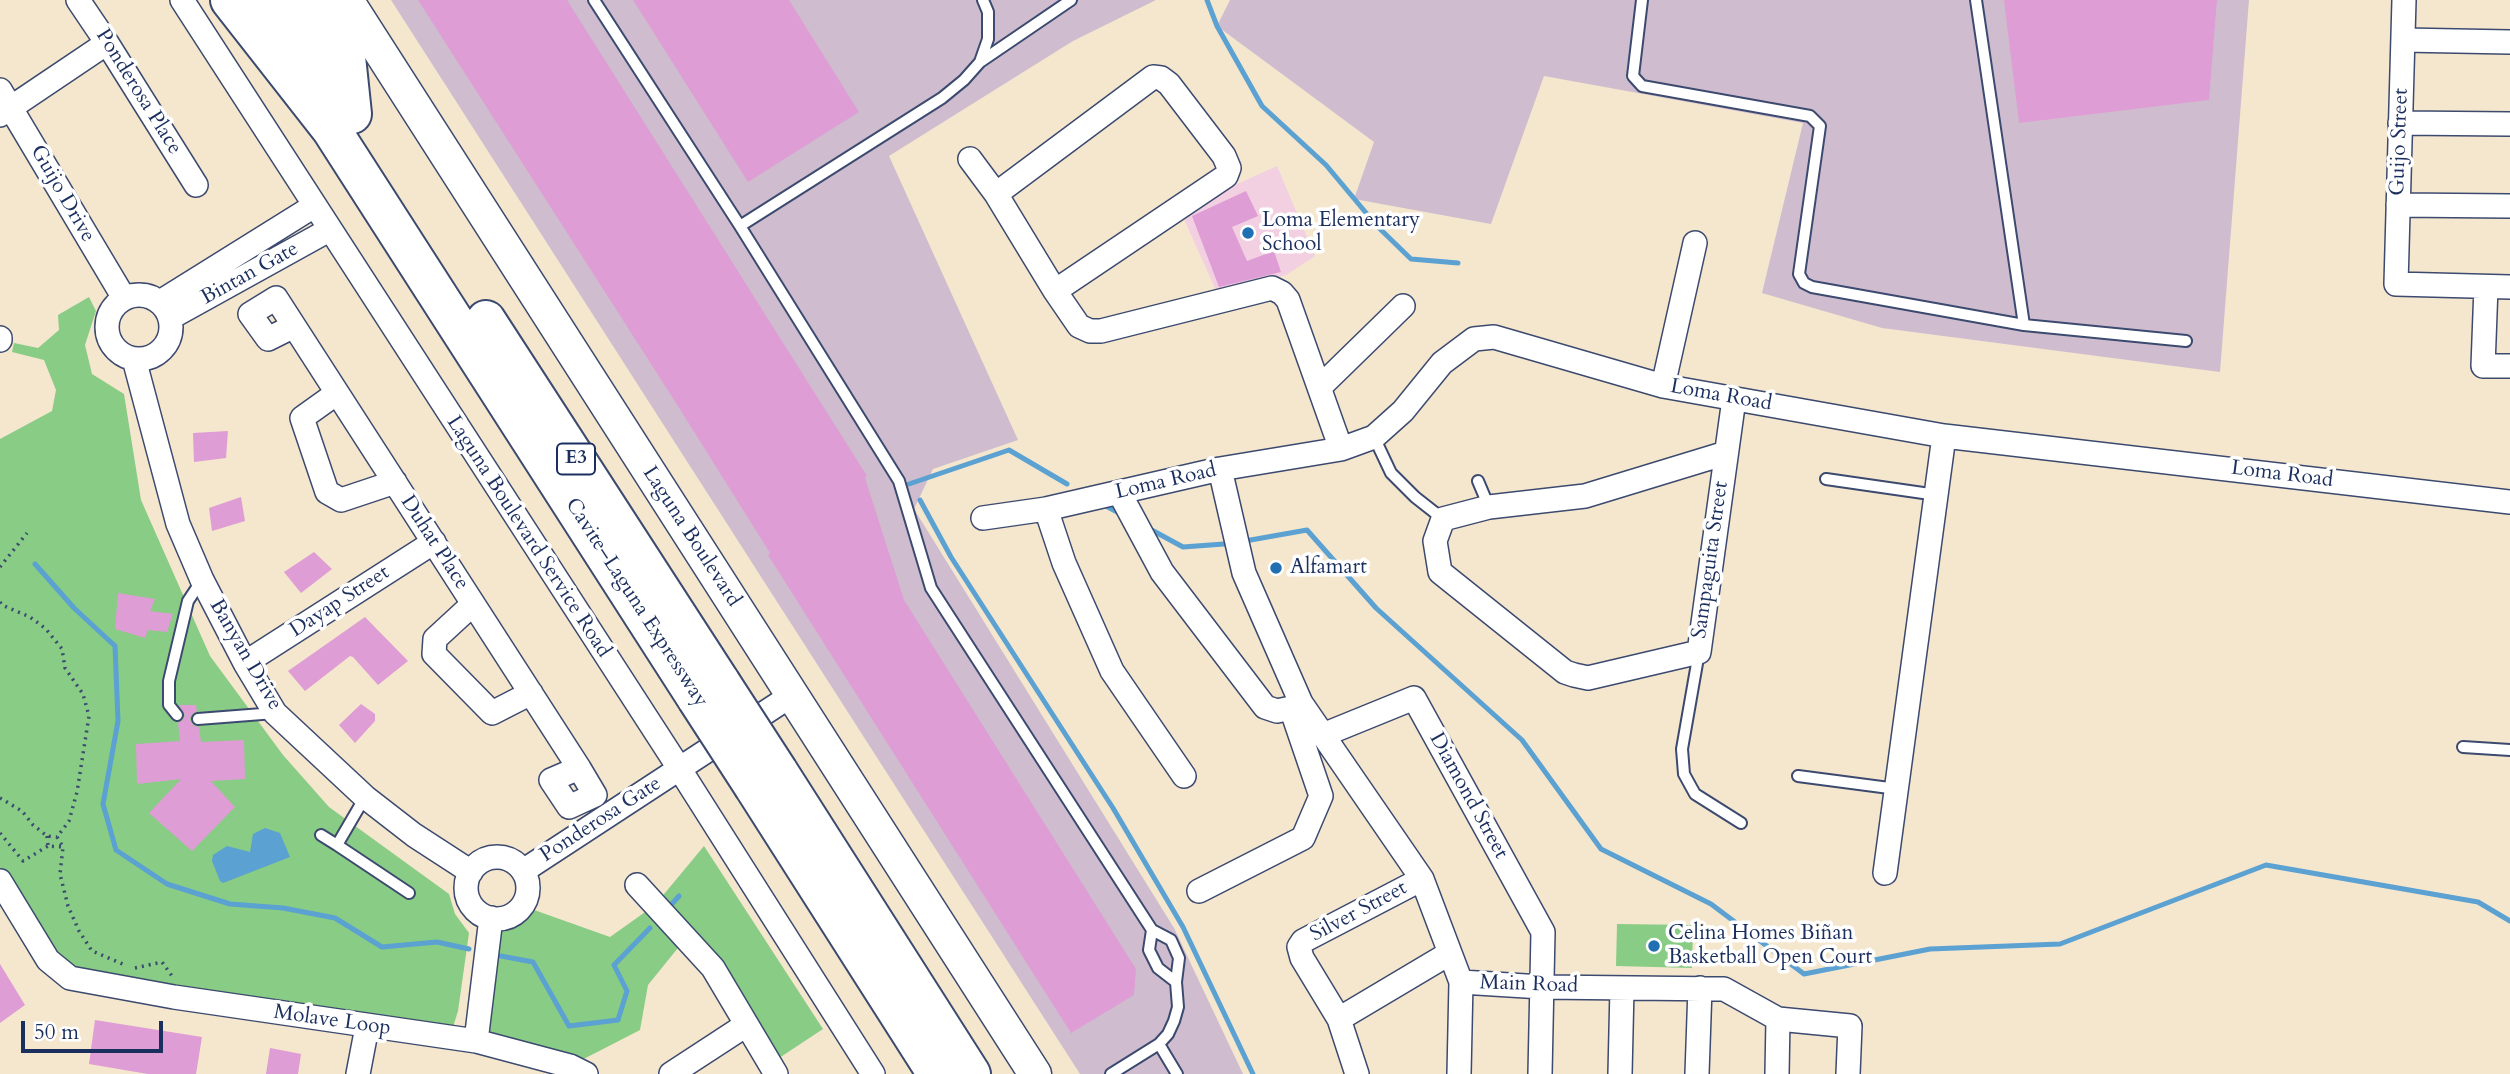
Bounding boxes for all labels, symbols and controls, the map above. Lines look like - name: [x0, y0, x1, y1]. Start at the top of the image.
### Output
- street label: Ponderosa Place: [89, 25, 187, 159]
- street label: Guijo Street: [2386, 88, 2414, 196]
- street label: Guijo Drive: [24, 141, 100, 247]
- place label: Loma Elementary School: [1262, 208, 1420, 258]
- marker: Loma Elementary School: [1240, 225, 1256, 241]
- street label: Bintan Gate: [197, 237, 303, 311]
- street label: Loma Road: [1668, 375, 1774, 417]
- street label: Laguna Boulevard Service Road: [440, 411, 616, 663]
- road number: E3: [557, 444, 595, 474]
- street label: Loma Road: [2230, 456, 2334, 494]
- street label: Loma Road: [1113, 458, 1219, 506]
- street label: Laguna Boulevard: [636, 462, 746, 612]
- street label: Sampaguita Street: [1687, 480, 1735, 640]
- street label: Duhat Place: [394, 491, 474, 595]
- street label: Cavite–Laguna Expressway: [559, 494, 713, 712]
- place label: Alfamart: [1290, 555, 1367, 581]
- street label: Dayap Street: [285, 560, 395, 644]
- marker: Alfamart: [1268, 560, 1284, 576]
- street label: Banyan Drive: [203, 595, 287, 715]
- street label: Diamond Street: [1423, 728, 1513, 864]
- street label: Ponderosa Gate: [536, 772, 666, 868]
- street label: Silver Street: [1306, 876, 1412, 948]
- place label: Celina Homes Biñan Basketball Open Court: [1668, 921, 1872, 971]
- marker: Celina Homes Biñan Basketball Open Court: [1646, 938, 1662, 954]
- street label: Main Road: [1479, 971, 1579, 999]
- street label: Molave Loop: [272, 1000, 392, 1042]
- scale bar: [24, 1007, 166, 1052]
- text: 50 m: [34, 1018, 79, 1047]

